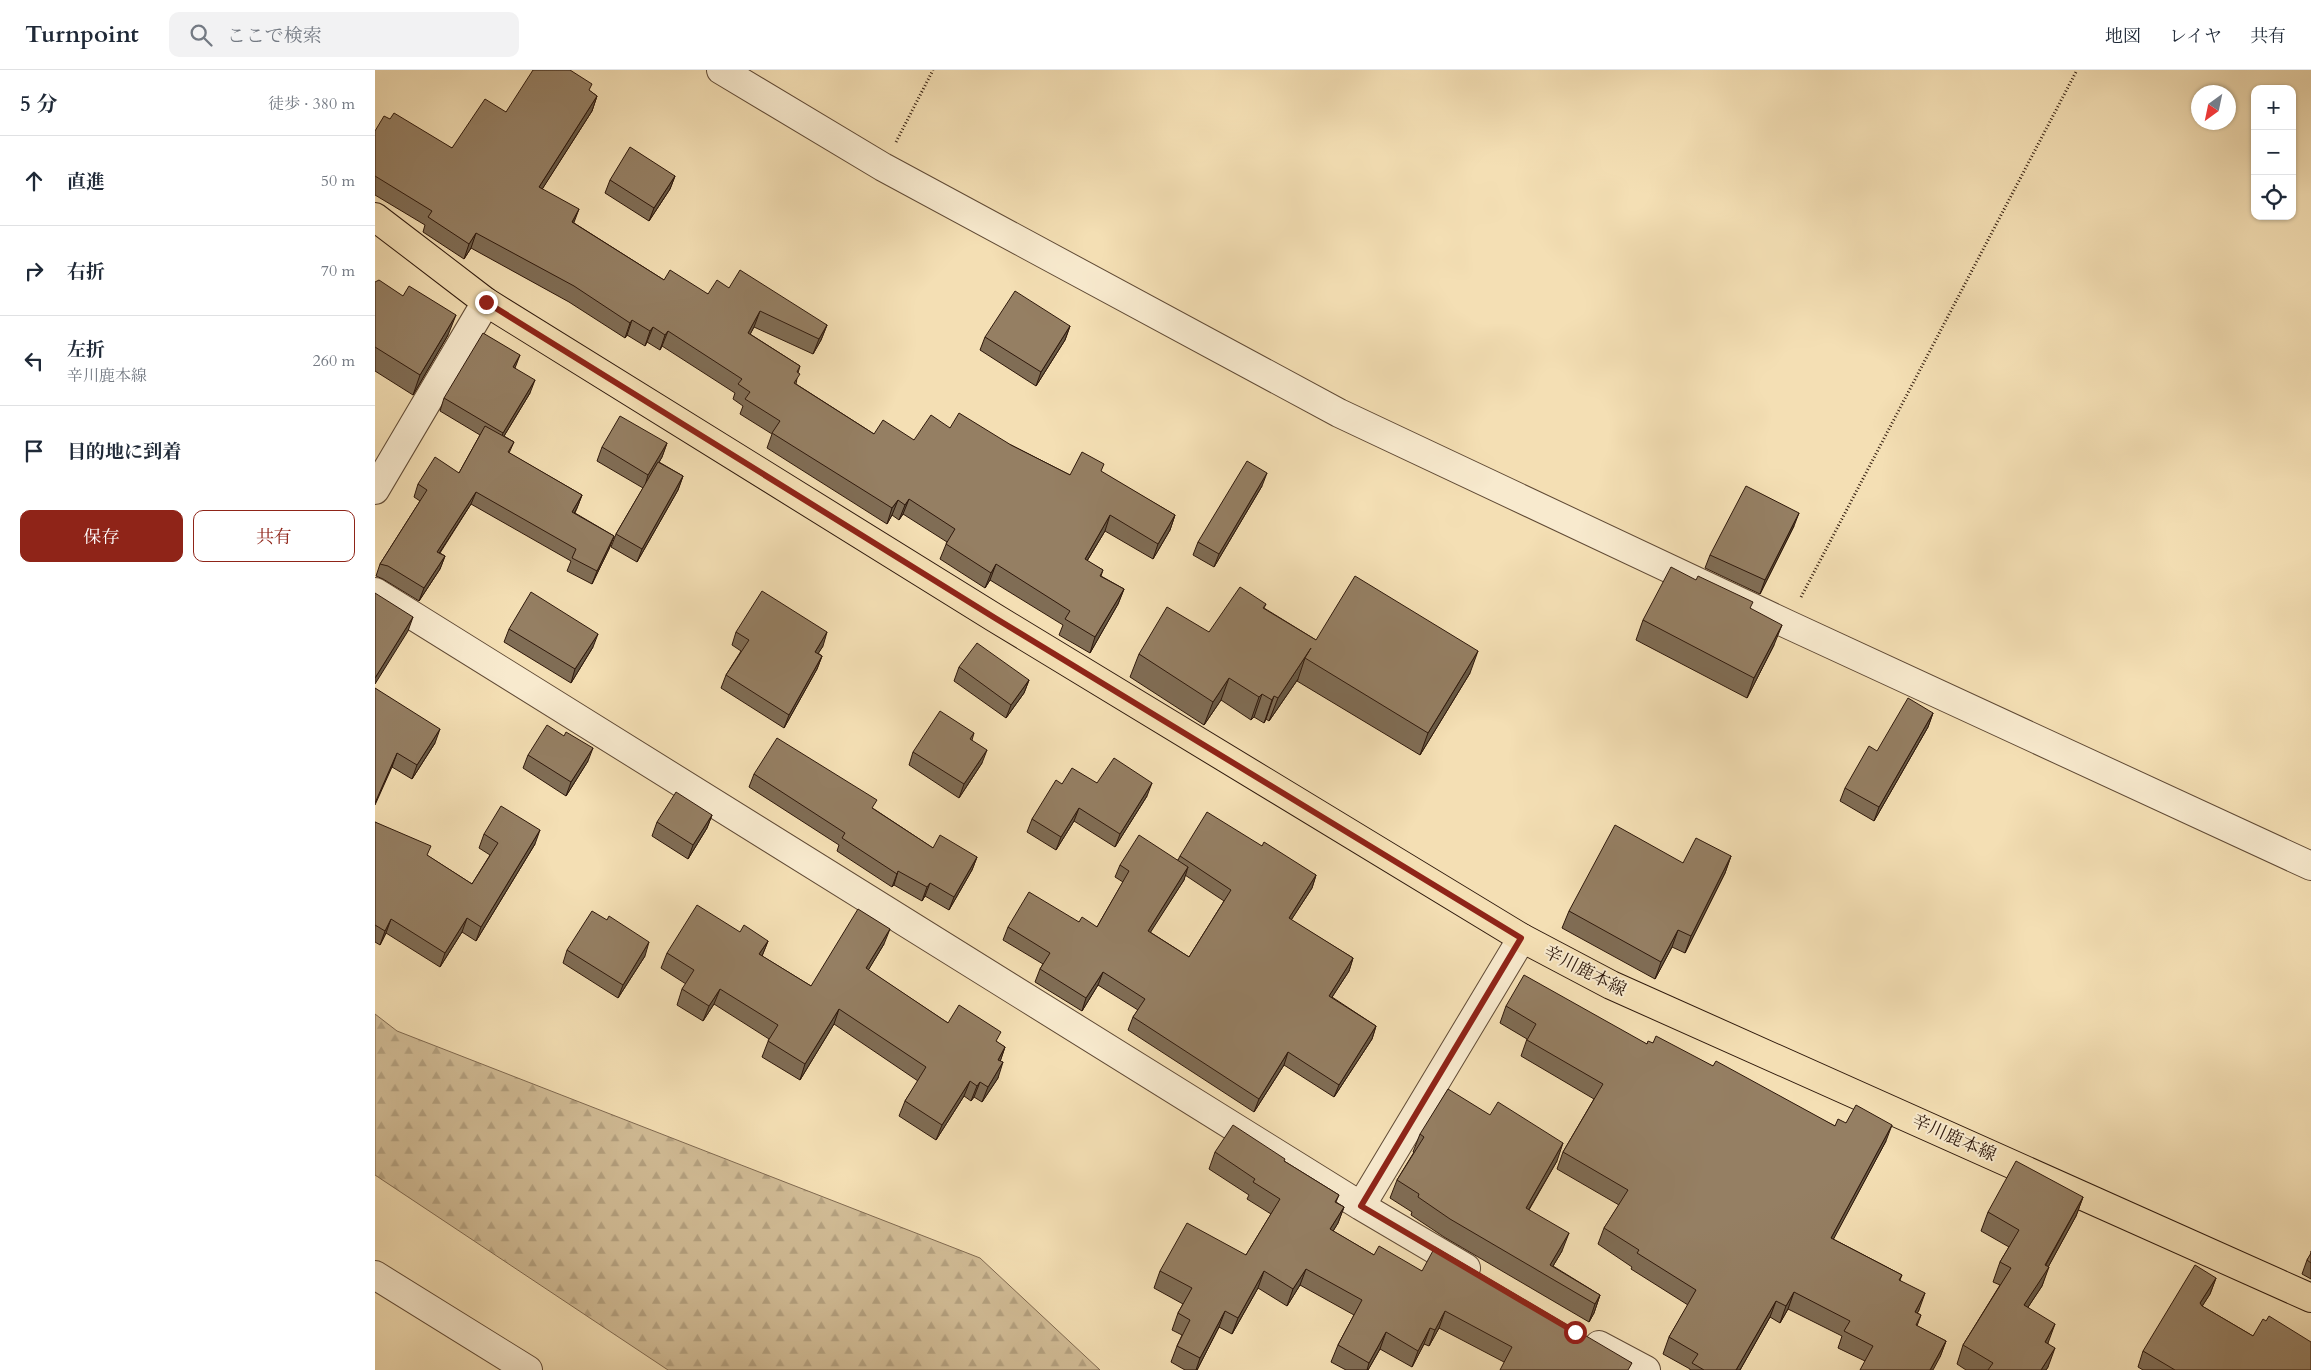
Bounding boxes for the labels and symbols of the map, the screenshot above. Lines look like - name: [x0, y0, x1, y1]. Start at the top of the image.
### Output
- north arrow: [2191, 85, 2236, 130]
- route end: [475, 291, 498, 314]
- street label: 辛川鹿本線: [1539, 939, 1631, 1003]
- street label: 辛川鹿本線: [1908, 1108, 2000, 1168]
- route start: [1564, 1321, 1587, 1344]

